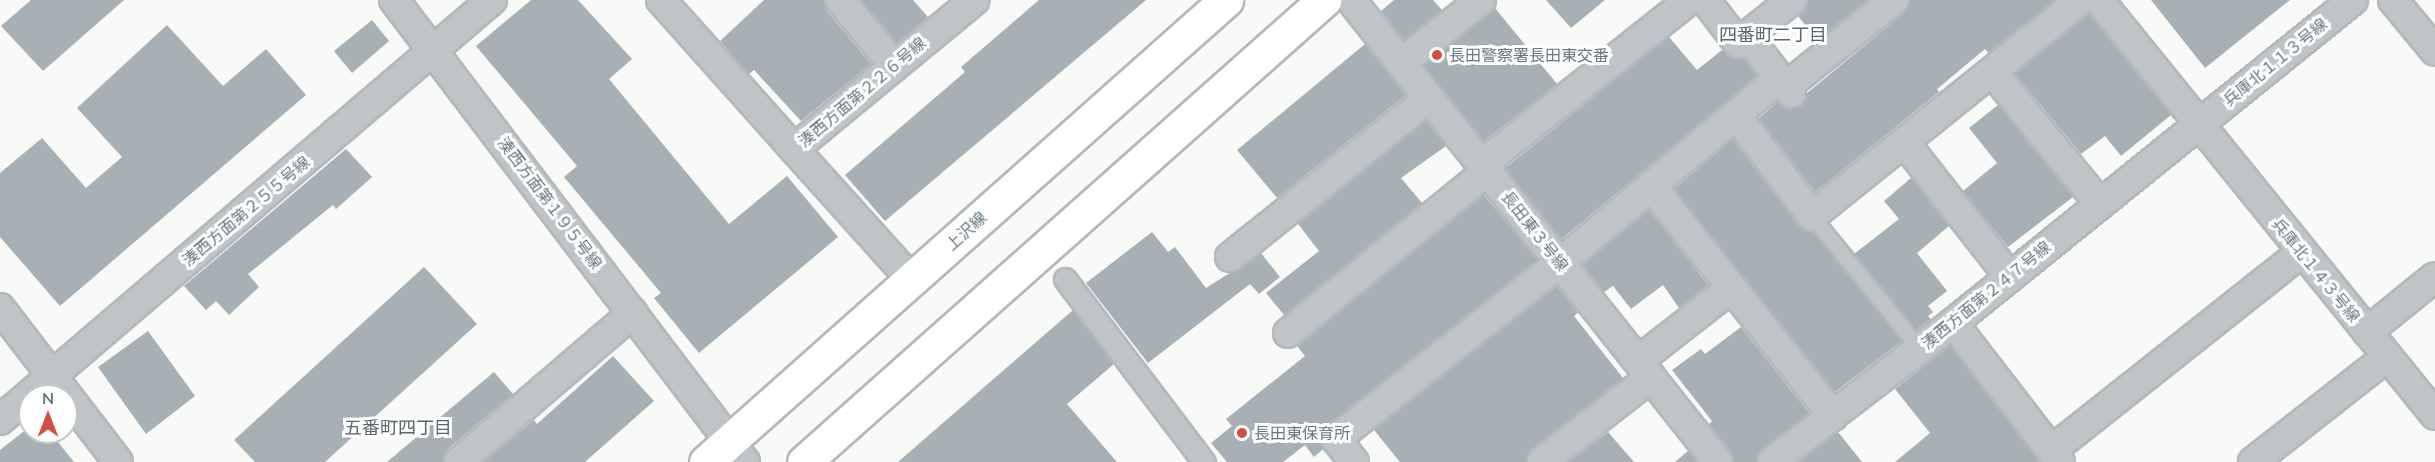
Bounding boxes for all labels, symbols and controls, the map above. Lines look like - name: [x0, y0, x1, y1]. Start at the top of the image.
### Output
- street label: 兵庫北１１３号線: [2219, 14, 2331, 110]
- district label: 四番町二丁目: [1719, 24, 1827, 46]
- street label: 湊西方面第２２６号線: [795, 33, 929, 151]
- place label: 長田警察署長田東交番: [1449, 45, 1609, 65]
- marker: 長田警察署長田東交番: [1430, 48, 1444, 62]
- street label: 湊西方面第１９５号線: [494, 133, 606, 273]
- street label: 湊西方面第２５５号線: [179, 152, 313, 270]
- street label: 長田東３号線: [1498, 187, 1572, 275]
- street label: 上沢線: [942, 208, 990, 254]
- street label: 兵庫北１４３号線: [2268, 214, 2364, 326]
- street label: 湊西方面第２４７号線: [1918, 237, 2054, 353]
- north arrow: [18, 384, 78, 444]
- text: N: [42, 388, 54, 408]
- district label: 五番町四丁目: [344, 417, 452, 439]
- place label: 長田東保育所: [1254, 423, 1350, 443]
- marker: 長田東保育所: [1235, 426, 1249, 440]

